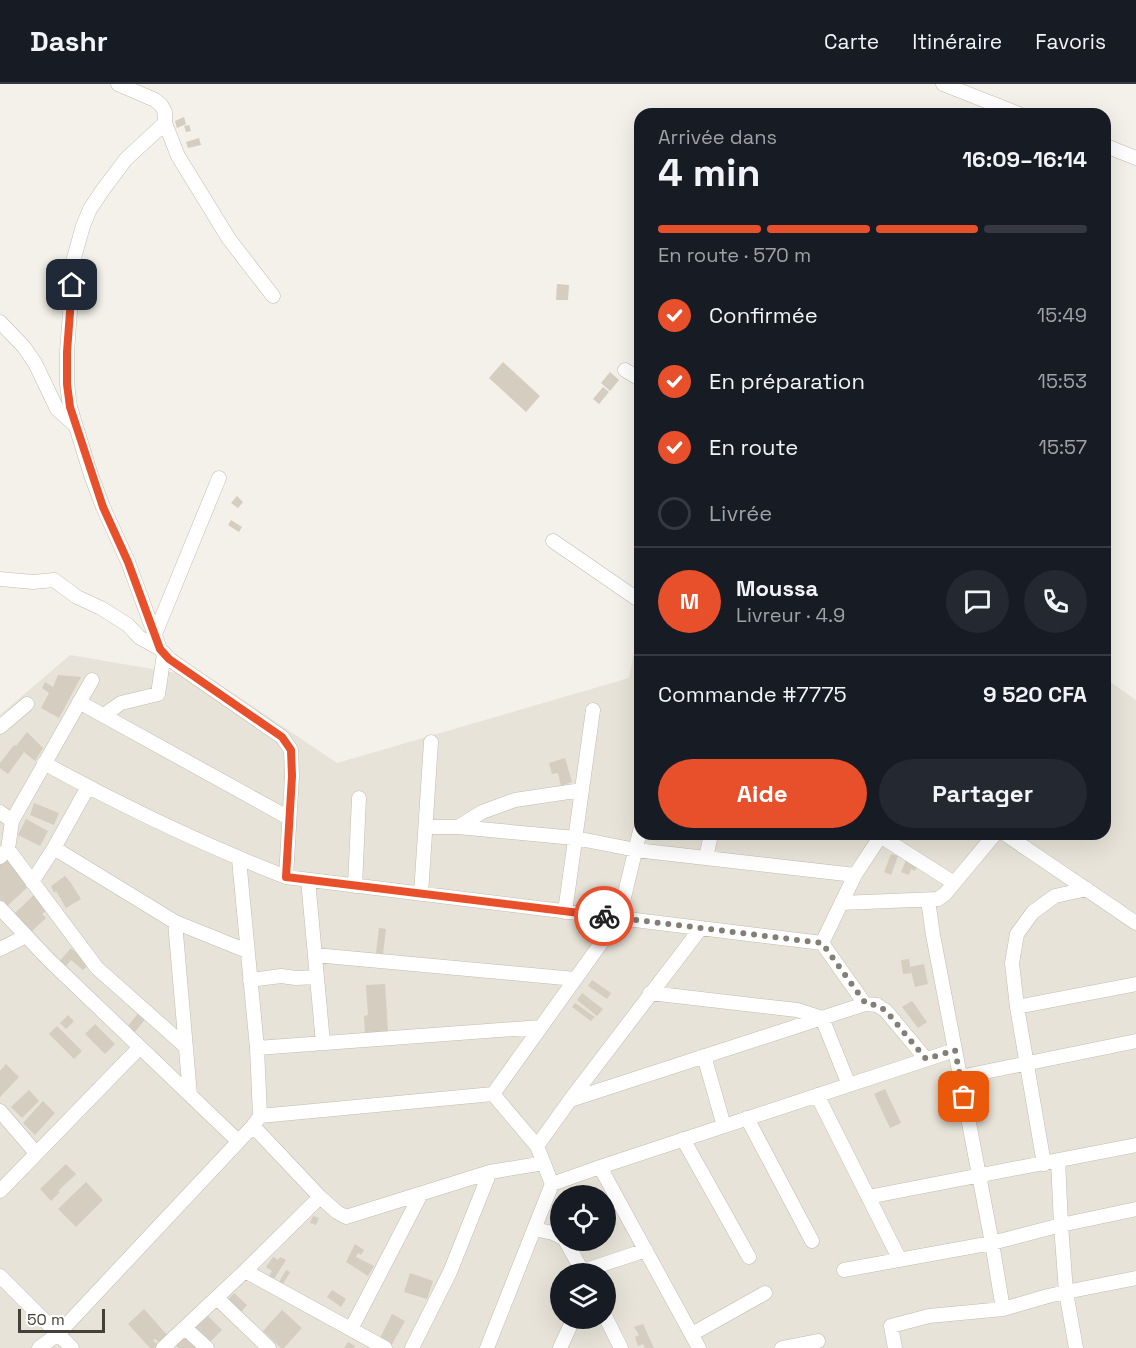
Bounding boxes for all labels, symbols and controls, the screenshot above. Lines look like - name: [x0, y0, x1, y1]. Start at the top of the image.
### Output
- text: Dashr: [30, 23, 108, 59]
- text: Carte: [824, 28, 879, 55]
- text: Itinéraire: [912, 28, 1002, 55]
- text: Favoris: [1035, 28, 1106, 55]
- text: Arrivée dans: [658, 124, 777, 150]
- text: 16:09–16:14: [962, 145, 1087, 173]
- text: 4 min: [658, 148, 760, 197]
- text: En route · 570 m: [658, 242, 811, 268]
- pin: [46, 259, 97, 310]
- icon: home: [55, 268, 88, 301]
- icon: check: [658, 299, 691, 332]
- text: Confirmée: [709, 301, 818, 329]
- text: 15:49: [1037, 302, 1087, 328]
- icon: check: [658, 365, 691, 398]
- text: En préparation: [709, 367, 865, 395]
- text: 15:53: [1038, 368, 1087, 394]
- icon: check: [658, 431, 691, 464]
- text: En route: [709, 433, 798, 461]
- text: 15:57: [1039, 434, 1087, 460]
- text: Livrée: [709, 499, 772, 527]
- button: chat: [946, 570, 1009, 633]
- button: phone: [1024, 570, 1087, 633]
- text: Moussa: [736, 574, 818, 602]
- text: M: [680, 587, 699, 615]
- text: Livreur · 4.9: [736, 602, 845, 628]
- text: Commande #7775: [658, 680, 847, 708]
- text: 9 520 CFA: [983, 680, 1087, 708]
- button: Aide: [658, 759, 867, 828]
- button: Partager: [879, 759, 1087, 828]
- courier: [574, 886, 634, 946]
- icon: bike: [588, 900, 621, 933]
- pin: [938, 1071, 989, 1122]
- icon: bag: [947, 1080, 980, 1113]
- map controls: [550, 1185, 616, 1329]
- button: locate: [550, 1185, 616, 1251]
- button: layers: [550, 1263, 616, 1329]
- scale bar: [18, 1306, 105, 1334]
- text: 50 m: [27, 1309, 65, 1330]

